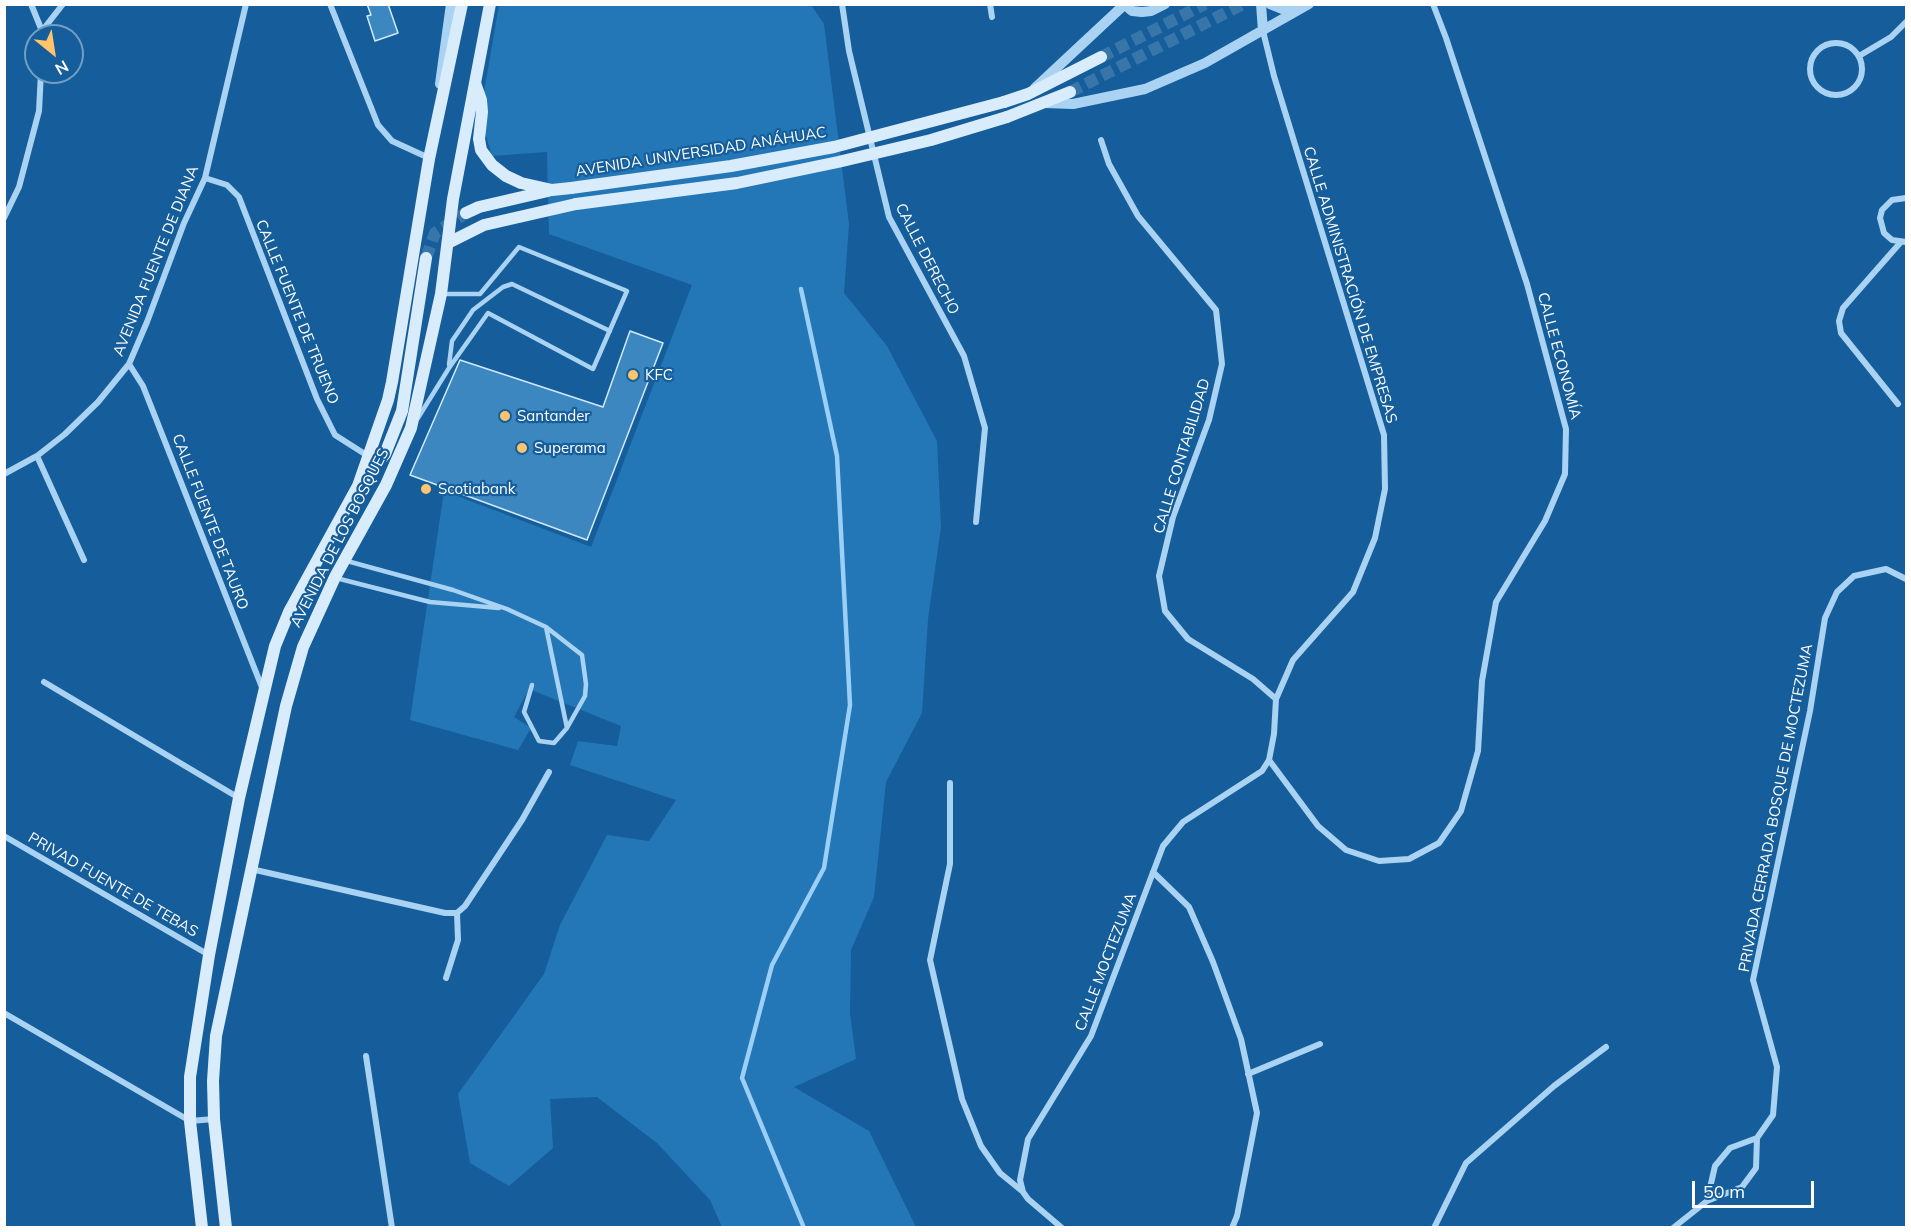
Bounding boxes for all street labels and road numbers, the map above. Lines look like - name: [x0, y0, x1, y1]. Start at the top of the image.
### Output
- street label: AVENIDA UNIVERSIDAD ANÁHUAC: [574, 123, 828, 181]
- street label: CALLE ADMINISTRACIÓN DE EMPRESAS: [1299, 145, 1401, 425]
- street label: AVENIDA FUENTE DE DIANA: [109, 163, 203, 359]
- street label: CALLE DERECHO: [891, 200, 963, 318]
- street label: CALLE FUENTE DE TRUENO: [252, 217, 342, 407]
- street label: CALLE ECONOMÍA: [1533, 290, 1585, 422]
- street label: CALLE CONTABILIDAD: [1150, 376, 1214, 536]
- street label: CALLE FUENTE DE TAURO: [168, 432, 252, 612]
- street label: AVENIDA DE LOS BOSQUES: [287, 445, 393, 631]
- street label: PRIVADA CERRADA BOSQUE DE MOCTEZUMA: [1735, 642, 1817, 974]
- street label: PRIVAD FUENTE DE TEBAS: [25, 829, 201, 941]
- street label: CALLE MOCTEZUMA: [1071, 890, 1141, 1034]

